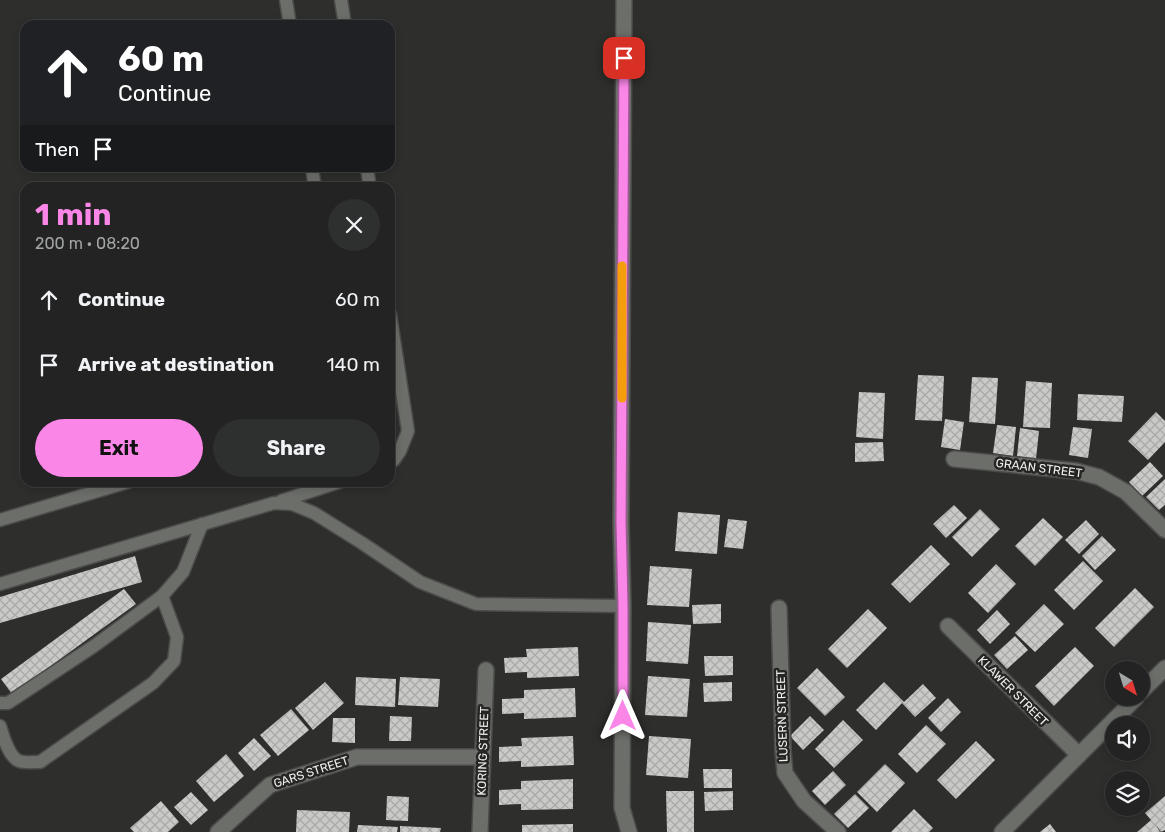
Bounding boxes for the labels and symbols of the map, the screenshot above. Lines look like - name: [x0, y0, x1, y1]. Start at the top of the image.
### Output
- pin: [603, 37, 645, 79]
- street label: GRAAN STREET: [995, 456, 1083, 480]
- street label: KLAWER STREET: [975, 653, 1051, 729]
- north arrow: [1105, 661, 1150, 706]
- street label: LUSERN STREET: [773, 669, 791, 762]
- position arrow: [596, 689, 648, 741]
- street label: KORING STREET: [474, 706, 492, 796]
- street label: GARS STREET: [272, 753, 350, 791]

